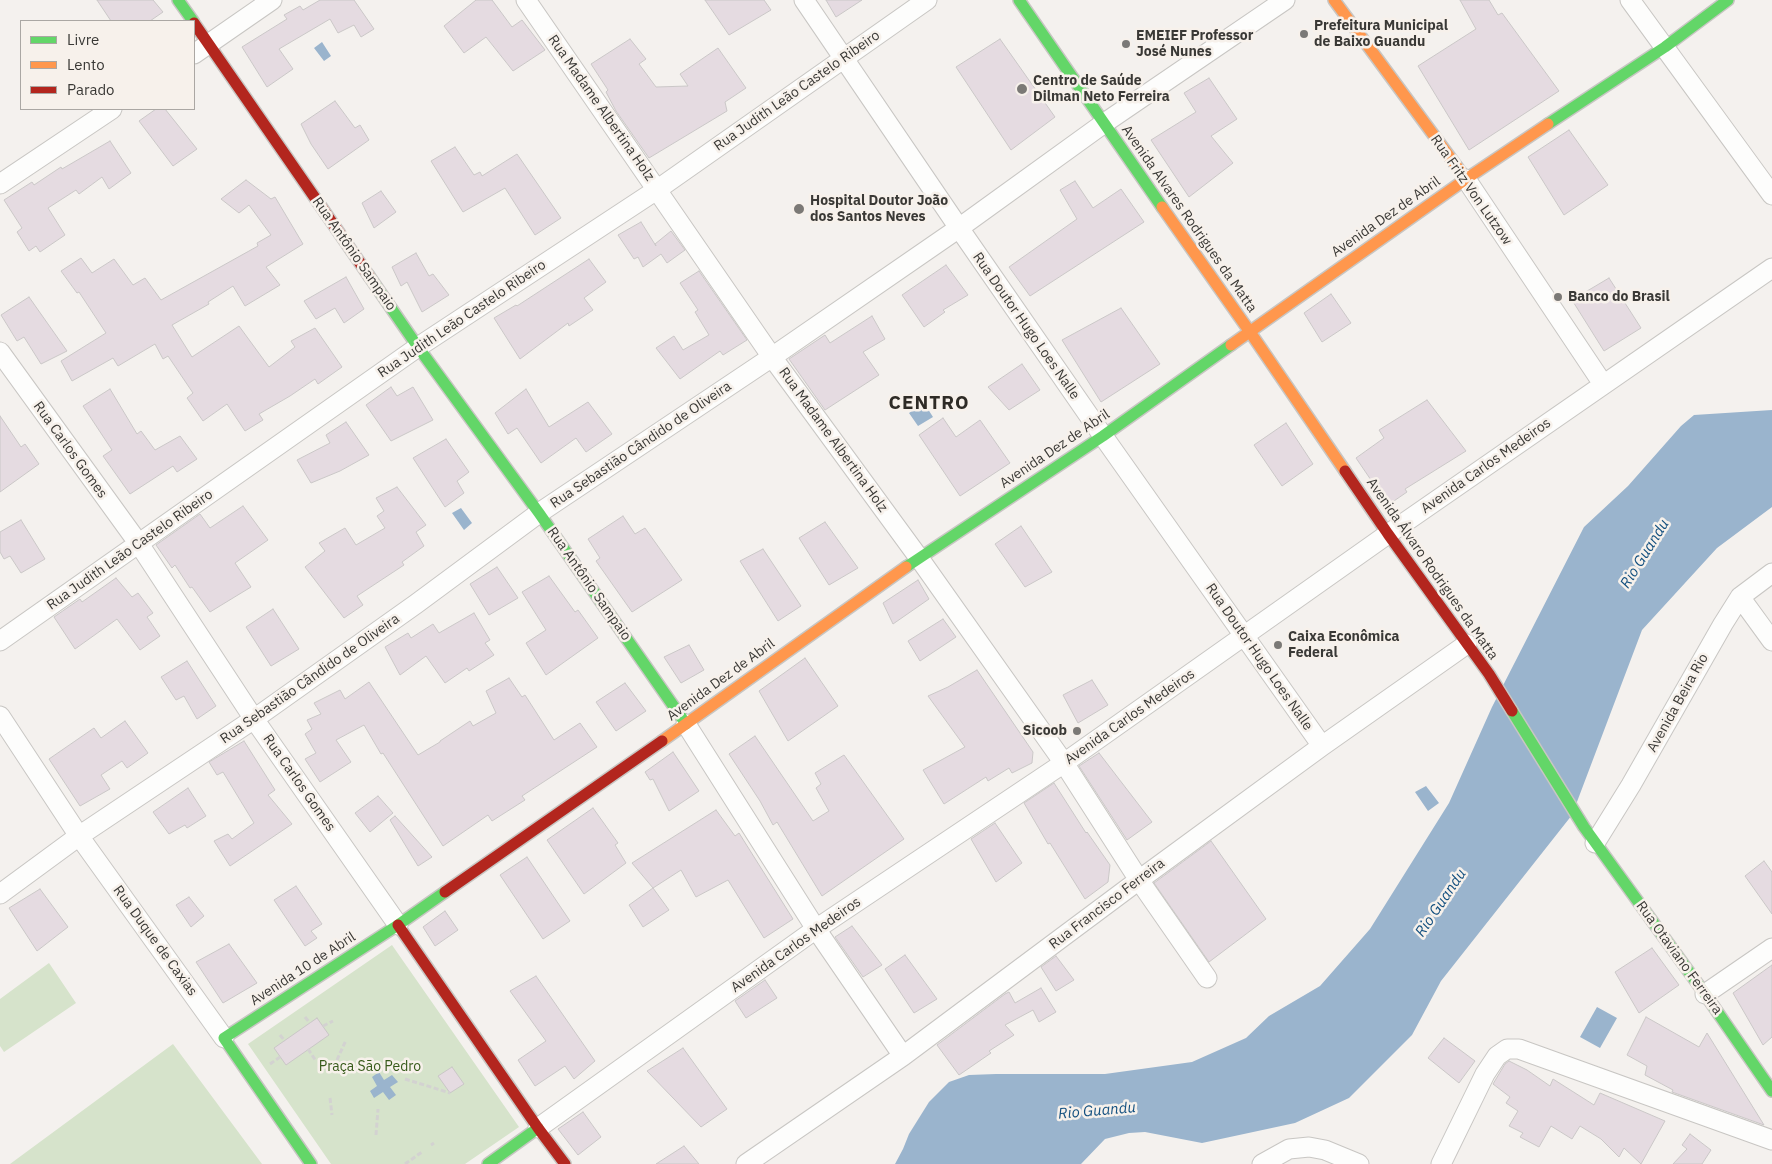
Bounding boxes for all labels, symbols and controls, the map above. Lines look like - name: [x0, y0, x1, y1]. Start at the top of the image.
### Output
- place label: Prefeitura Municipal de Baixo Guandu: [1314, 18, 1448, 50]
- legend: [20, 20, 195, 110]
- street label: Rua Judith Leão Castelo Ribeiro: [711, 27, 883, 155]
- place label: EMEIEF Professor José Nunes: [1136, 28, 1253, 60]
- marker: Prefeitura Municipal de Baixo Guandu: [1298, 28, 1310, 40]
- text: Livre: [67, 30, 99, 49]
- street label: Rua Madame Albertina Holz: [544, 32, 658, 184]
- marker: EMEIEF Professor José Nunes: [1120, 38, 1132, 50]
- text: Lento: [67, 55, 105, 74]
- place label: Centro de Saúde Dilman Neto Ferreira: [1033, 73, 1170, 105]
- text: Parado: [67, 80, 115, 99]
- marker: Centro de Saúde Dilman Neto Ferreira: [1015, 82, 1029, 96]
- street label: Avenida Alvares Rodrigues da Matta: [1118, 122, 1260, 316]
- street label: Rua Fritz Von Lutzow: [1427, 132, 1515, 248]
- street label: Avenida Dez de Abril: [1328, 173, 1444, 261]
- place label: Hospital Doutor João dos Santos Neves: [810, 193, 948, 226]
- street label: Rua Antônio Sampaio: [308, 194, 400, 314]
- marker: Hospital Doutor João dos Santos Neves: [792, 202, 806, 216]
- street label: Rua Doutor Hugo Loes Nalle: [969, 249, 1083, 403]
- street label: Rua Judith Leão Castelo Ribeiro: [375, 256, 549, 382]
- place label: Banco do Brasil: [1568, 289, 1670, 305]
- marker: Banco do Brasil: [1552, 291, 1564, 303]
- street label: Rua Madame Albertina Holz: [775, 365, 891, 515]
- street label: Rua Sebastião Cândido de Oliveira: [547, 378, 735, 512]
- district label: CENTRO: [888, 393, 970, 415]
- street label: Rua Carlos Gomes: [29, 399, 111, 501]
- street label: Avenida Dez de Abril: [997, 406, 1113, 492]
- street label: Avenida Carlos Medeiros: [1418, 415, 1554, 517]
- street label: Avenida Álvaro Rodrigues da Matta: [1363, 475, 1501, 663]
- street label: Rua Judith Leão Castelo Ribeiro: [44, 486, 216, 614]
- water label: Rio Guandu: [1617, 516, 1673, 592]
- street label: Rua Antônio Sampaio: [543, 524, 635, 644]
- street label: Rua Doutor Hugo Loes Nalle: [1202, 580, 1316, 734]
- street label: Rua Sebastião Cândido de Oliveira: [217, 611, 403, 747]
- place label: Caixa Econômica Federal: [1288, 629, 1400, 662]
- street label: Avenida Dez de Abril: [664, 635, 778, 725]
- marker: Caixa Econômica Federal: [1272, 639, 1284, 651]
- street label: Avenida Beira Rio: [1644, 651, 1712, 755]
- street label: Avenida Carlos Medeiros: [1062, 666, 1198, 768]
- place label: Sicoob: [1023, 723, 1067, 739]
- marker: Sicoob: [1071, 725, 1083, 737]
- street label: Rua Carlos Gomes: [259, 731, 339, 835]
- street label: Rua Francisco Ferreira: [1046, 855, 1168, 953]
- water label: Rio Guandu: [1412, 866, 1470, 940]
- street label: Rua Duque de Caxias: [109, 883, 201, 999]
- street label: Avenida Carlos Medeiros: [728, 894, 864, 996]
- street label: Rua Otaviano Ferreira: [1632, 898, 1726, 1018]
- street label: Avenida 10 de Abril: [247, 929, 359, 1009]
- park label: Praça São Pedro: [319, 1059, 421, 1075]
- water label: Rio Guandu: [1057, 1099, 1137, 1123]

